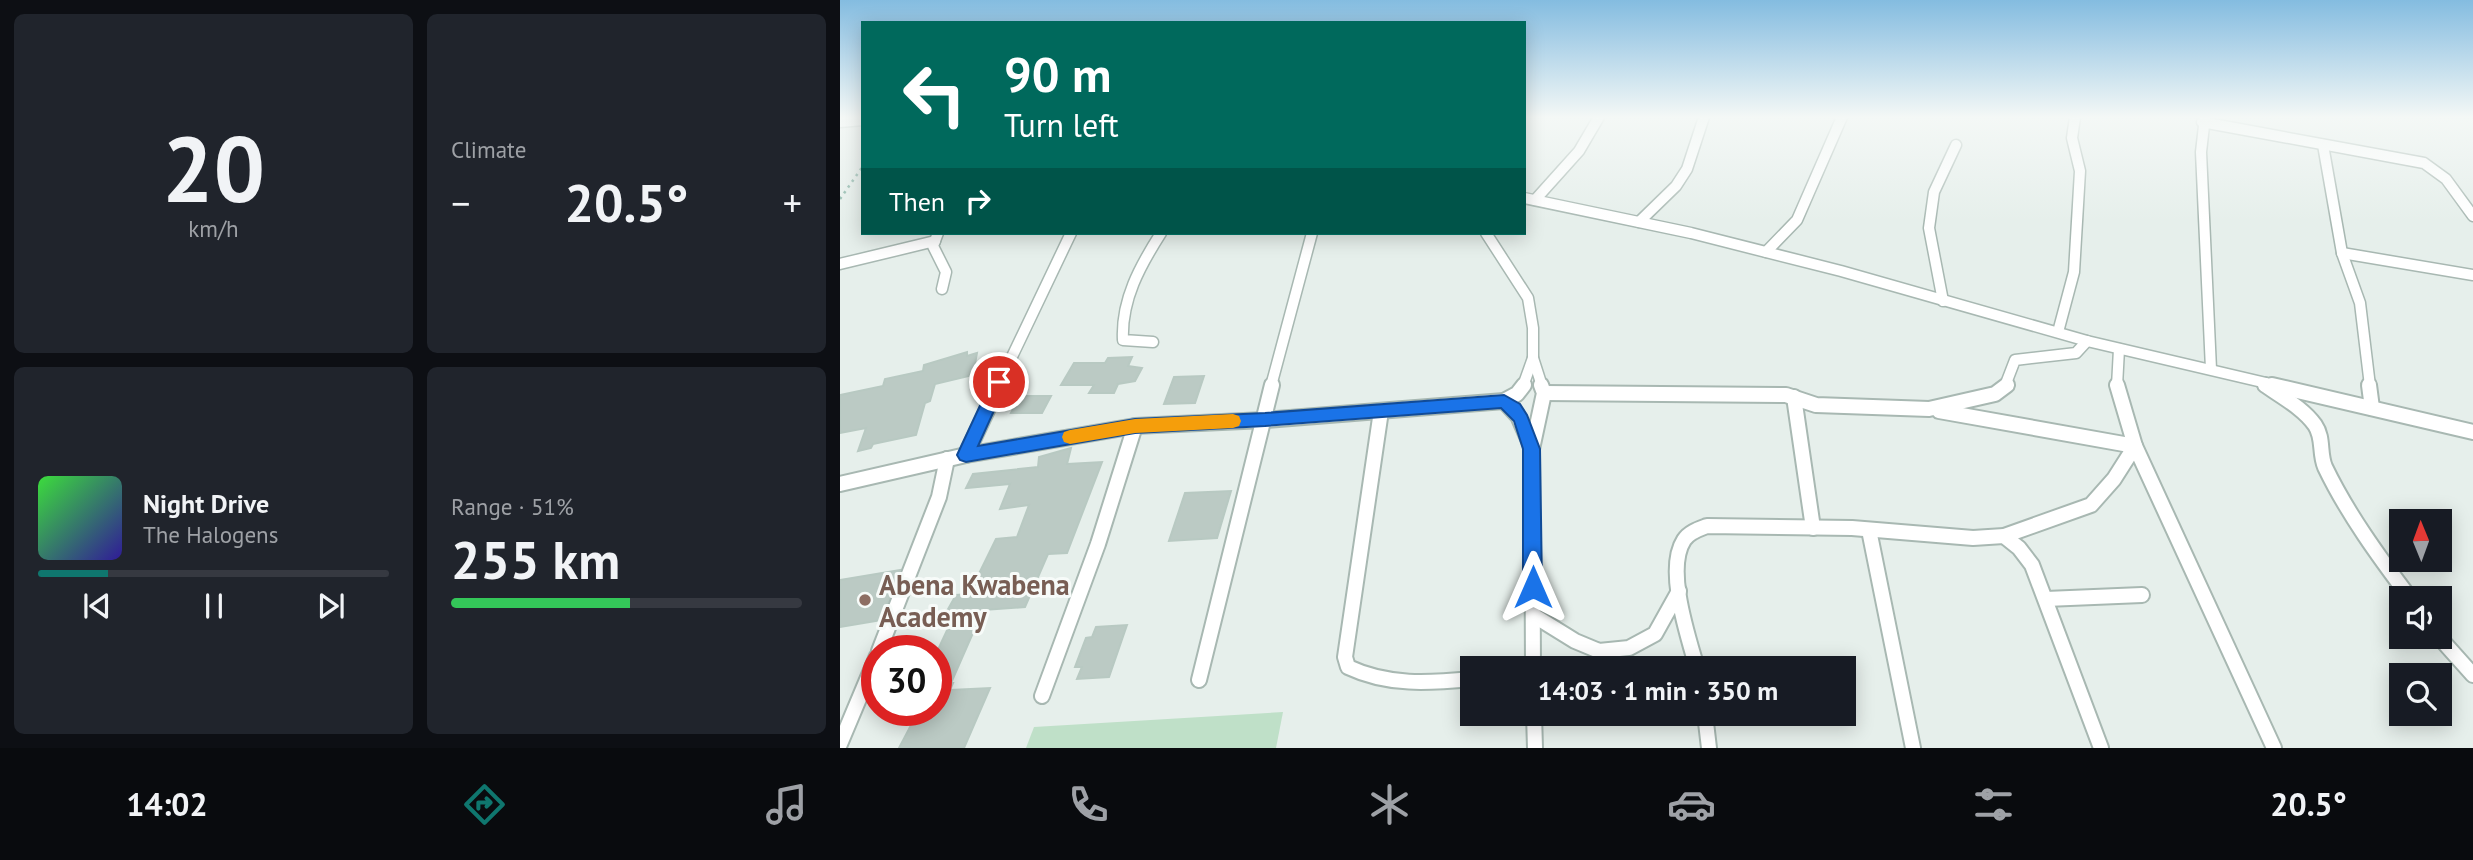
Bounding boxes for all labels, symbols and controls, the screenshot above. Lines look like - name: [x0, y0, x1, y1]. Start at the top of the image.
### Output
- text: 90 m: [1004, 42, 1111, 106]
- icon: left: [889, 49, 980, 140]
- text: Turn left: [1004, 104, 1119, 146]
- text: 20: [162, 109, 265, 227]
- text: Climate: [451, 135, 526, 164]
- text: 20.5°: [565, 169, 688, 236]
- text: −: [451, 178, 470, 227]
- text: +: [783, 178, 802, 227]
- icon: right: [959, 182, 997, 220]
- text: Then: [889, 185, 945, 218]
- text: km/h: [188, 214, 239, 243]
- pin: [969, 352, 1029, 412]
- icon: arrive: [980, 363, 1018, 401]
- text: Night Drive: [143, 487, 269, 520]
- text: Range · 51%: [451, 492, 574, 521]
- north arrow: [2389, 509, 2452, 572]
- map controls: [2389, 509, 2452, 726]
- text: The Halogens: [143, 520, 278, 549]
- text: 255 km: [451, 526, 620, 593]
- position arrow: [1496, 550, 1570, 624]
- place label: Abena Kwabena Academy: [879, 566, 1070, 635]
- button: sound: [2389, 586, 2452, 649]
- icon: previous: [78, 587, 116, 625]
- icon: pause: [195, 587, 233, 625]
- icon: next: [312, 587, 350, 625]
- marker: Abena Kwabena Academy: [857, 592, 873, 608]
- speed limit sign: 30: [861, 635, 952, 726]
- button: search: [2389, 663, 2452, 726]
- text: 14:03 · 1 min · 350 m: [1538, 674, 1778, 707]
- icon: directions: [460, 780, 509, 829]
- icon: music: [762, 780, 811, 829]
- icon: phone: [1064, 780, 1113, 829]
- icon: climate: [1365, 780, 1414, 829]
- icon: car: [1667, 780, 1716, 829]
- icon: filters: [1969, 780, 2018, 829]
- text: 14:02: [126, 783, 208, 825]
- text: 20.5°: [2270, 783, 2347, 825]

